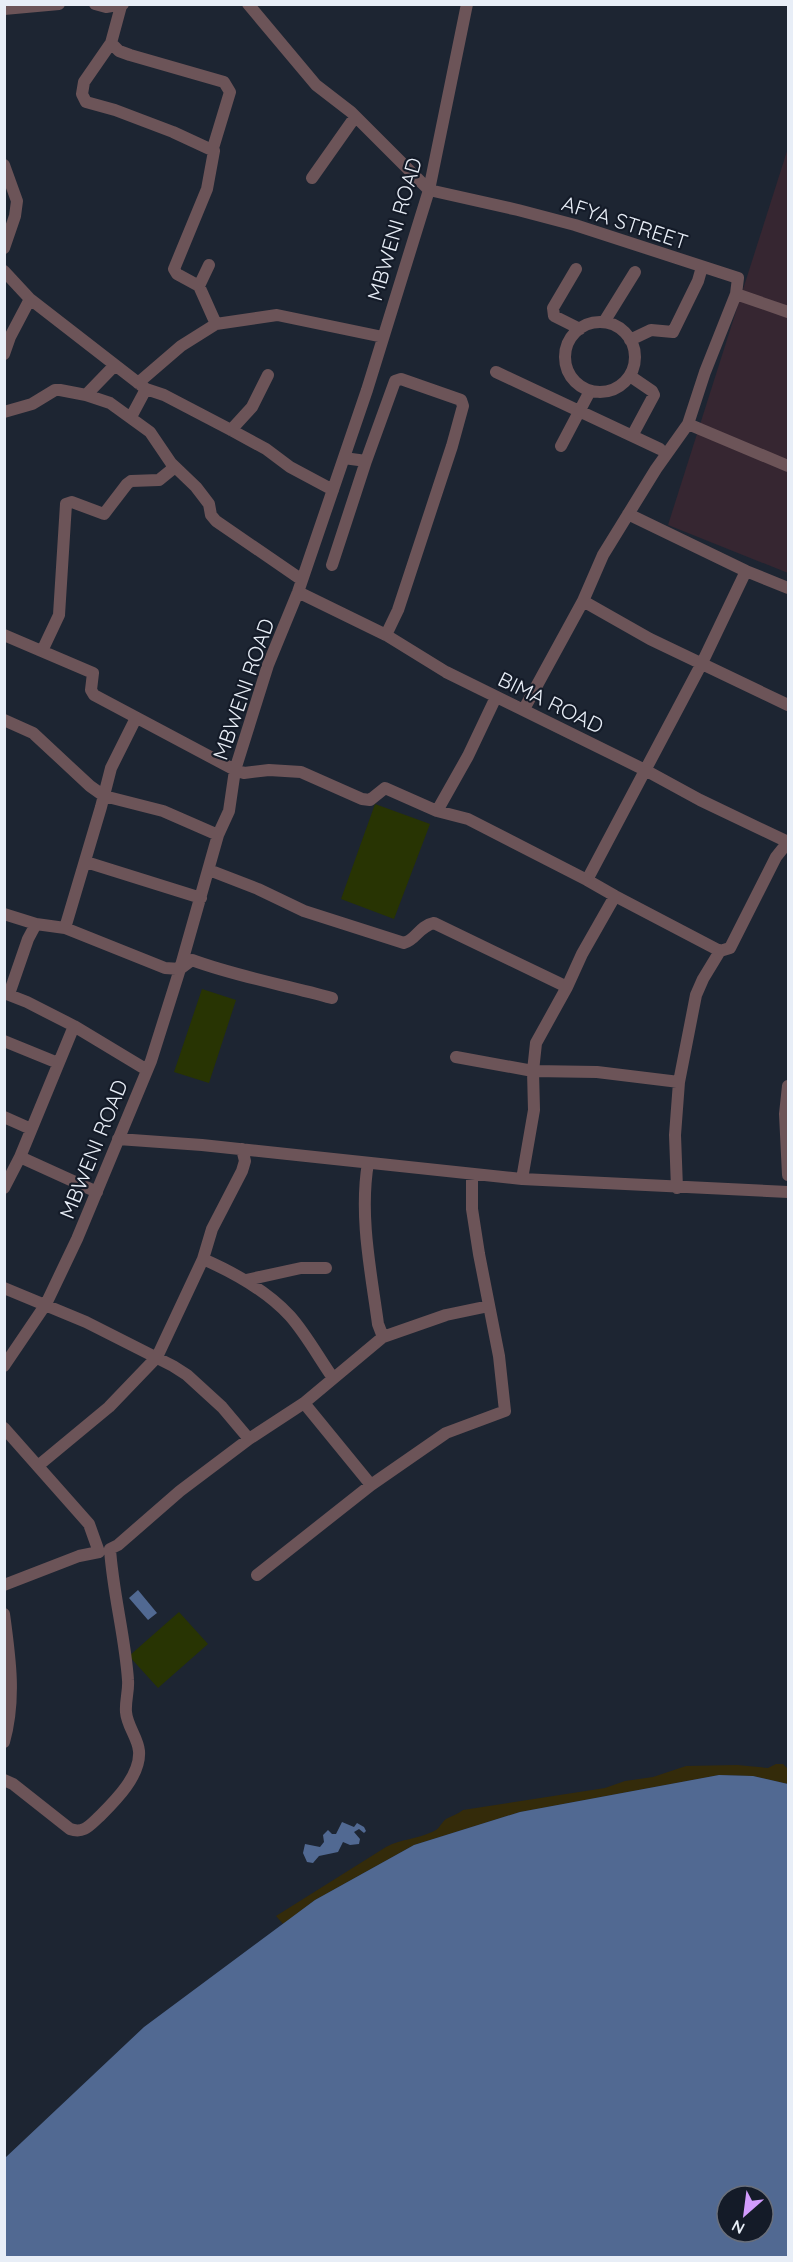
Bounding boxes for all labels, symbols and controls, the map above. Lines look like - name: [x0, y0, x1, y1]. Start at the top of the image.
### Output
- street label: MBWENI ROAD: [361, 154, 427, 304]
- street label: AFYA STREET: [559, 189, 691, 255]
- street label: MBWENI ROAD: [207, 615, 279, 763]
- street label: BIMA ROAD: [494, 665, 608, 739]
- street label: MBWENI ROAD: [53, 1076, 133, 1222]
- north arrow: [715, 2184, 775, 2244]
- text: N: [728, 2216, 748, 2239]

